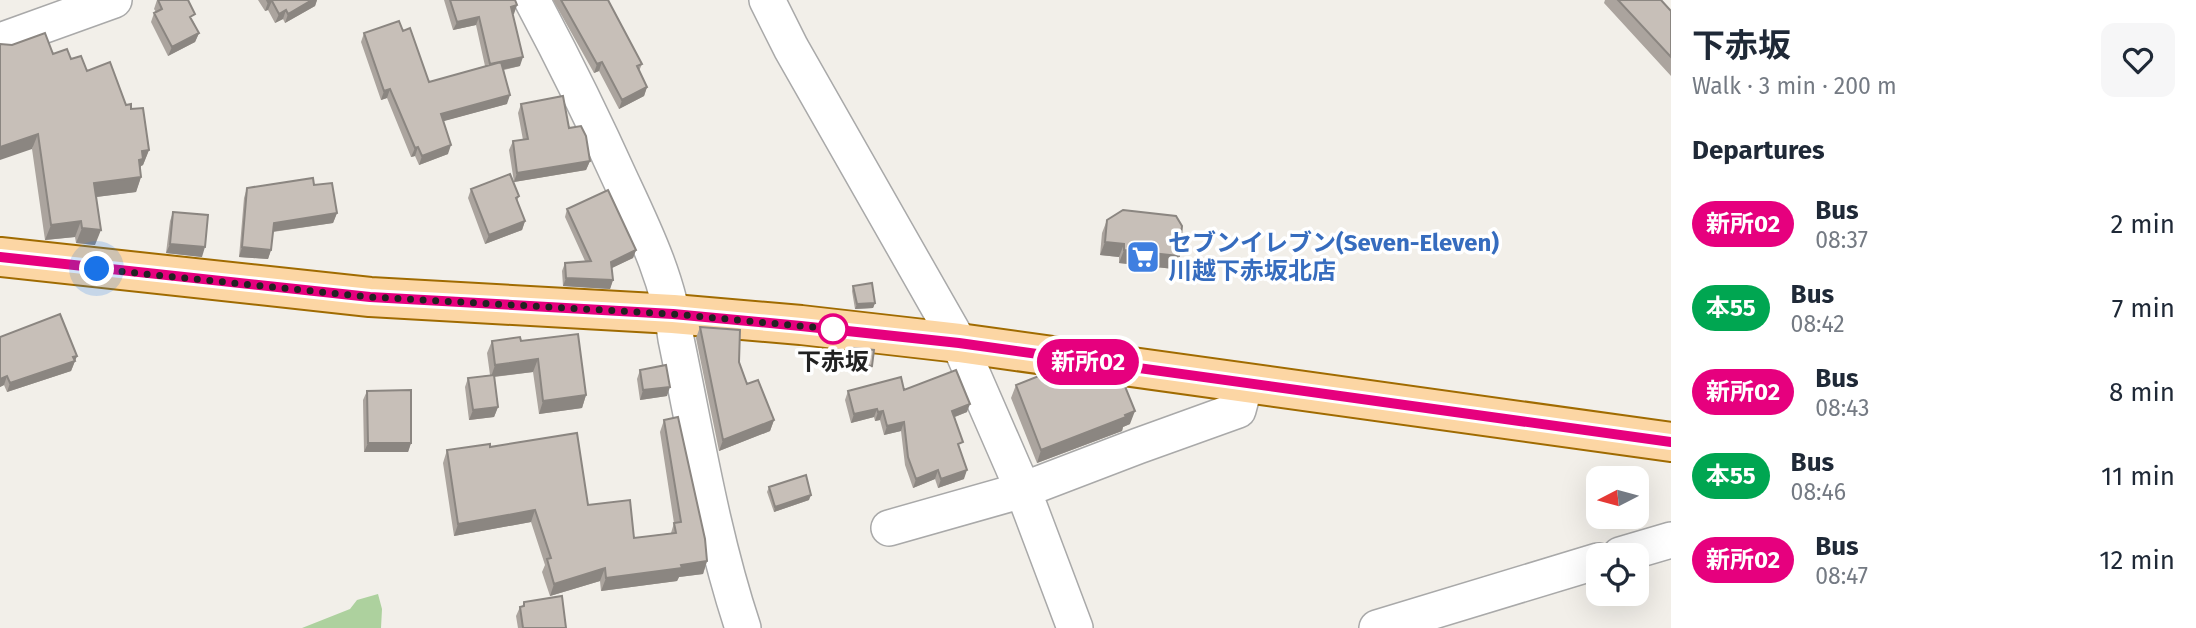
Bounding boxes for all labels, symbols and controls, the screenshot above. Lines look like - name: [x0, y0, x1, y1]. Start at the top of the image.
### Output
- button: heart: [2101, 23, 2175, 97]
- text: 下赤坂: [1692, 26, 1791, 66]
- text: Walk · 3 min · 200 m: [1692, 72, 1897, 100]
- text: Departures: [1692, 135, 1825, 166]
- text: Bus: [1815, 195, 1859, 226]
- text: 2 min: [2110, 209, 2175, 240]
- text: 新所02: [1706, 210, 1780, 238]
- text: 08:37: [1815, 226, 1868, 254]
- place label: セブンイレブン(Seven-Eleven) 川越下赤坂北店: [1168, 229, 1499, 285]
- supermarket icon: セブンイレブン(Seven-Eleven) 川越下赤坂北店: [1124, 238, 1162, 276]
- your location: [79, 251, 114, 286]
- text: Bus: [1791, 279, 1834, 310]
- text: 7 min: [2112, 293, 2175, 324]
- text: 本55: [1706, 294, 1756, 322]
- text: 08:42: [1791, 310, 1845, 338]
- marker: 下赤坂: [818, 314, 848, 344]
- line badge: 新所02: [1039, 339, 1137, 385]
- place label: 下赤坂: [797, 348, 869, 376]
- text: 新所02: [1051, 348, 1125, 376]
- text: Bus: [1815, 363, 1859, 394]
- text: 8 min: [2109, 377, 2175, 408]
- text: 新所02: [1706, 378, 1780, 406]
- text: 08:43: [1815, 394, 1869, 422]
- text: Bus: [1791, 447, 1834, 478]
- text: 11 min: [2101, 461, 2175, 492]
- text: 本55: [1706, 462, 1756, 490]
- north arrow: [1586, 466, 1648, 528]
- map controls: [1586, 466, 1649, 606]
- text: 08:46: [1791, 478, 1846, 506]
- text: Bus: [1815, 531, 1859, 562]
- button: locate: [1586, 543, 1649, 606]
- text: 12 min: [2099, 545, 2175, 576]
- text: 新所02: [1706, 546, 1780, 574]
- text: 08:47: [1815, 562, 1868, 590]

